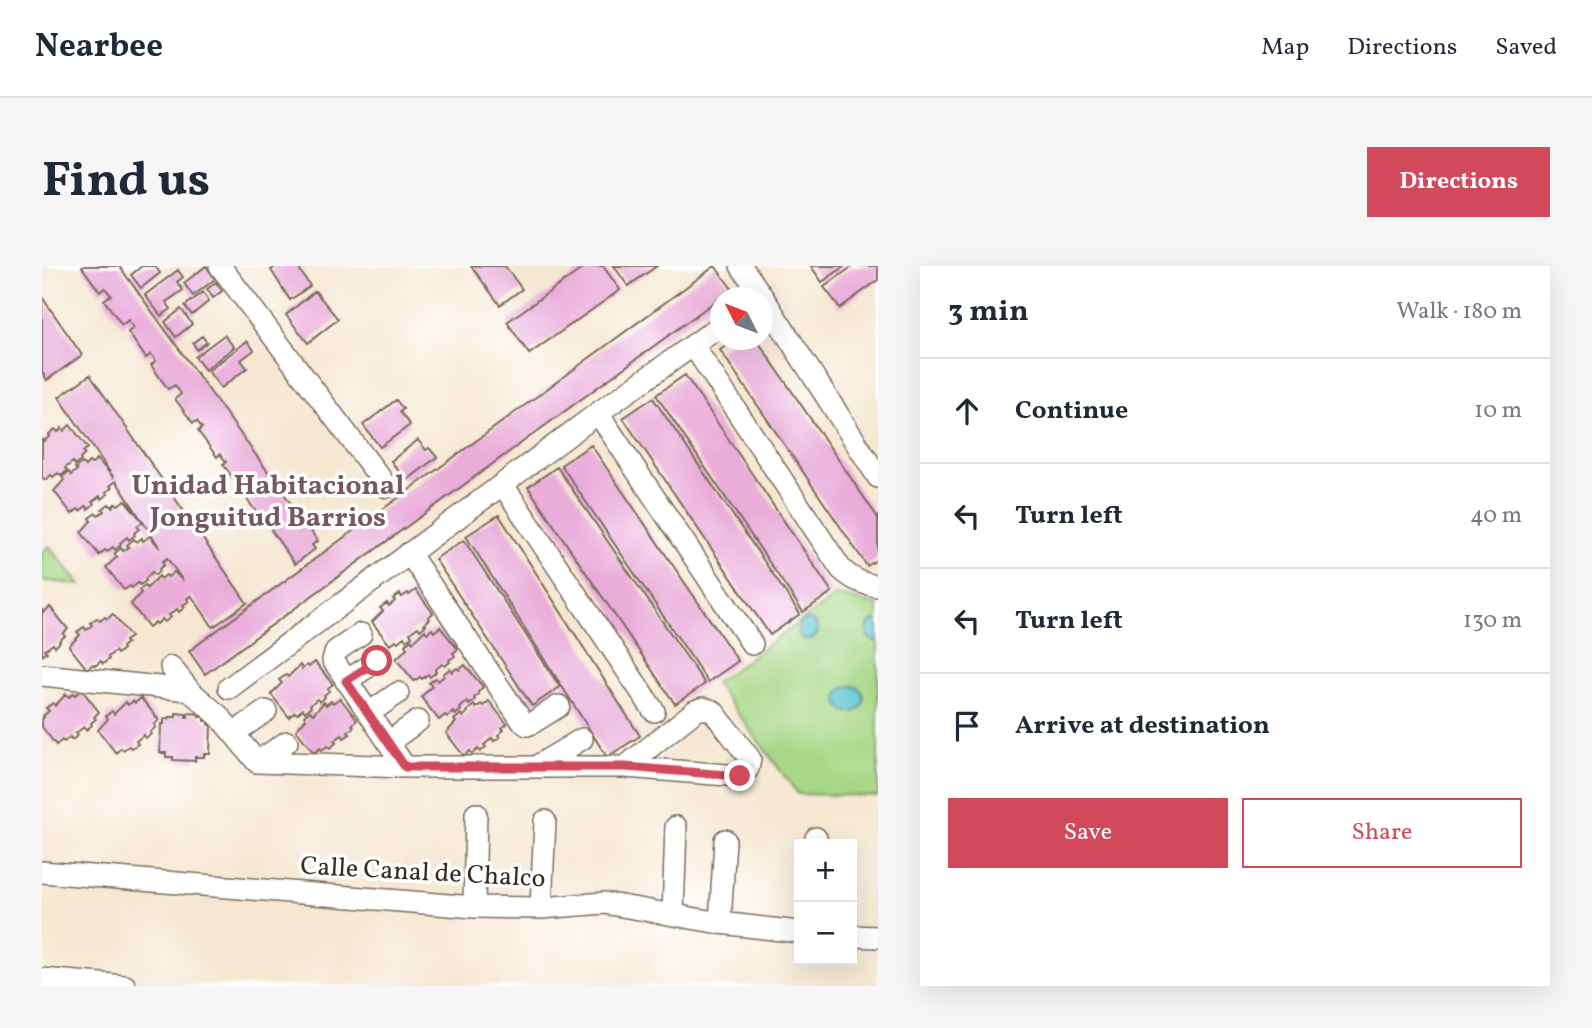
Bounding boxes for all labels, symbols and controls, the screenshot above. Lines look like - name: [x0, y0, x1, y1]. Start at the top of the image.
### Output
- text: Nearbee: [35, 25, 163, 71]
- text: Map: [1261, 31, 1309, 65]
- text: Directions: [1347, 31, 1457, 65]
- text: Saved: [1495, 31, 1557, 65]
- button: Directions: [1367, 147, 1550, 217]
- text: Find us: [42, 148, 210, 217]
- north arrow: [710, 287, 773, 350]
- text: 3 min: [948, 291, 1029, 333]
- text: Walk · 180 m: [1397, 296, 1522, 328]
- icon: ahead: [948, 392, 986, 430]
- text: Continue: [1015, 393, 1128, 429]
- text: 10 m: [1474, 395, 1522, 427]
- district label: Unidad Habitacional Jonguitud Barrios: [131, 467, 405, 538]
- icon: left: [948, 497, 986, 535]
- text: Turn left: [1015, 498, 1123, 534]
- text: 40 m: [1470, 500, 1522, 532]
- icon: left: [948, 602, 986, 640]
- text: Turn left: [1015, 603, 1123, 639]
- text: 130 m: [1463, 605, 1522, 637]
- route start: [361, 645, 392, 676]
- icon: arrive: [948, 707, 986, 745]
- text: Arrive at destination: [1015, 708, 1270, 744]
- route end: [724, 760, 755, 791]
- button: Save: [948, 798, 1228, 868]
- button: Share: [1242, 798, 1522, 868]
- map controls: [794, 839, 857, 965]
- button: +: [794, 839, 857, 902]
- street label: Calle Canal de Chalco: [300, 849, 546, 897]
- button: −: [794, 902, 857, 965]

